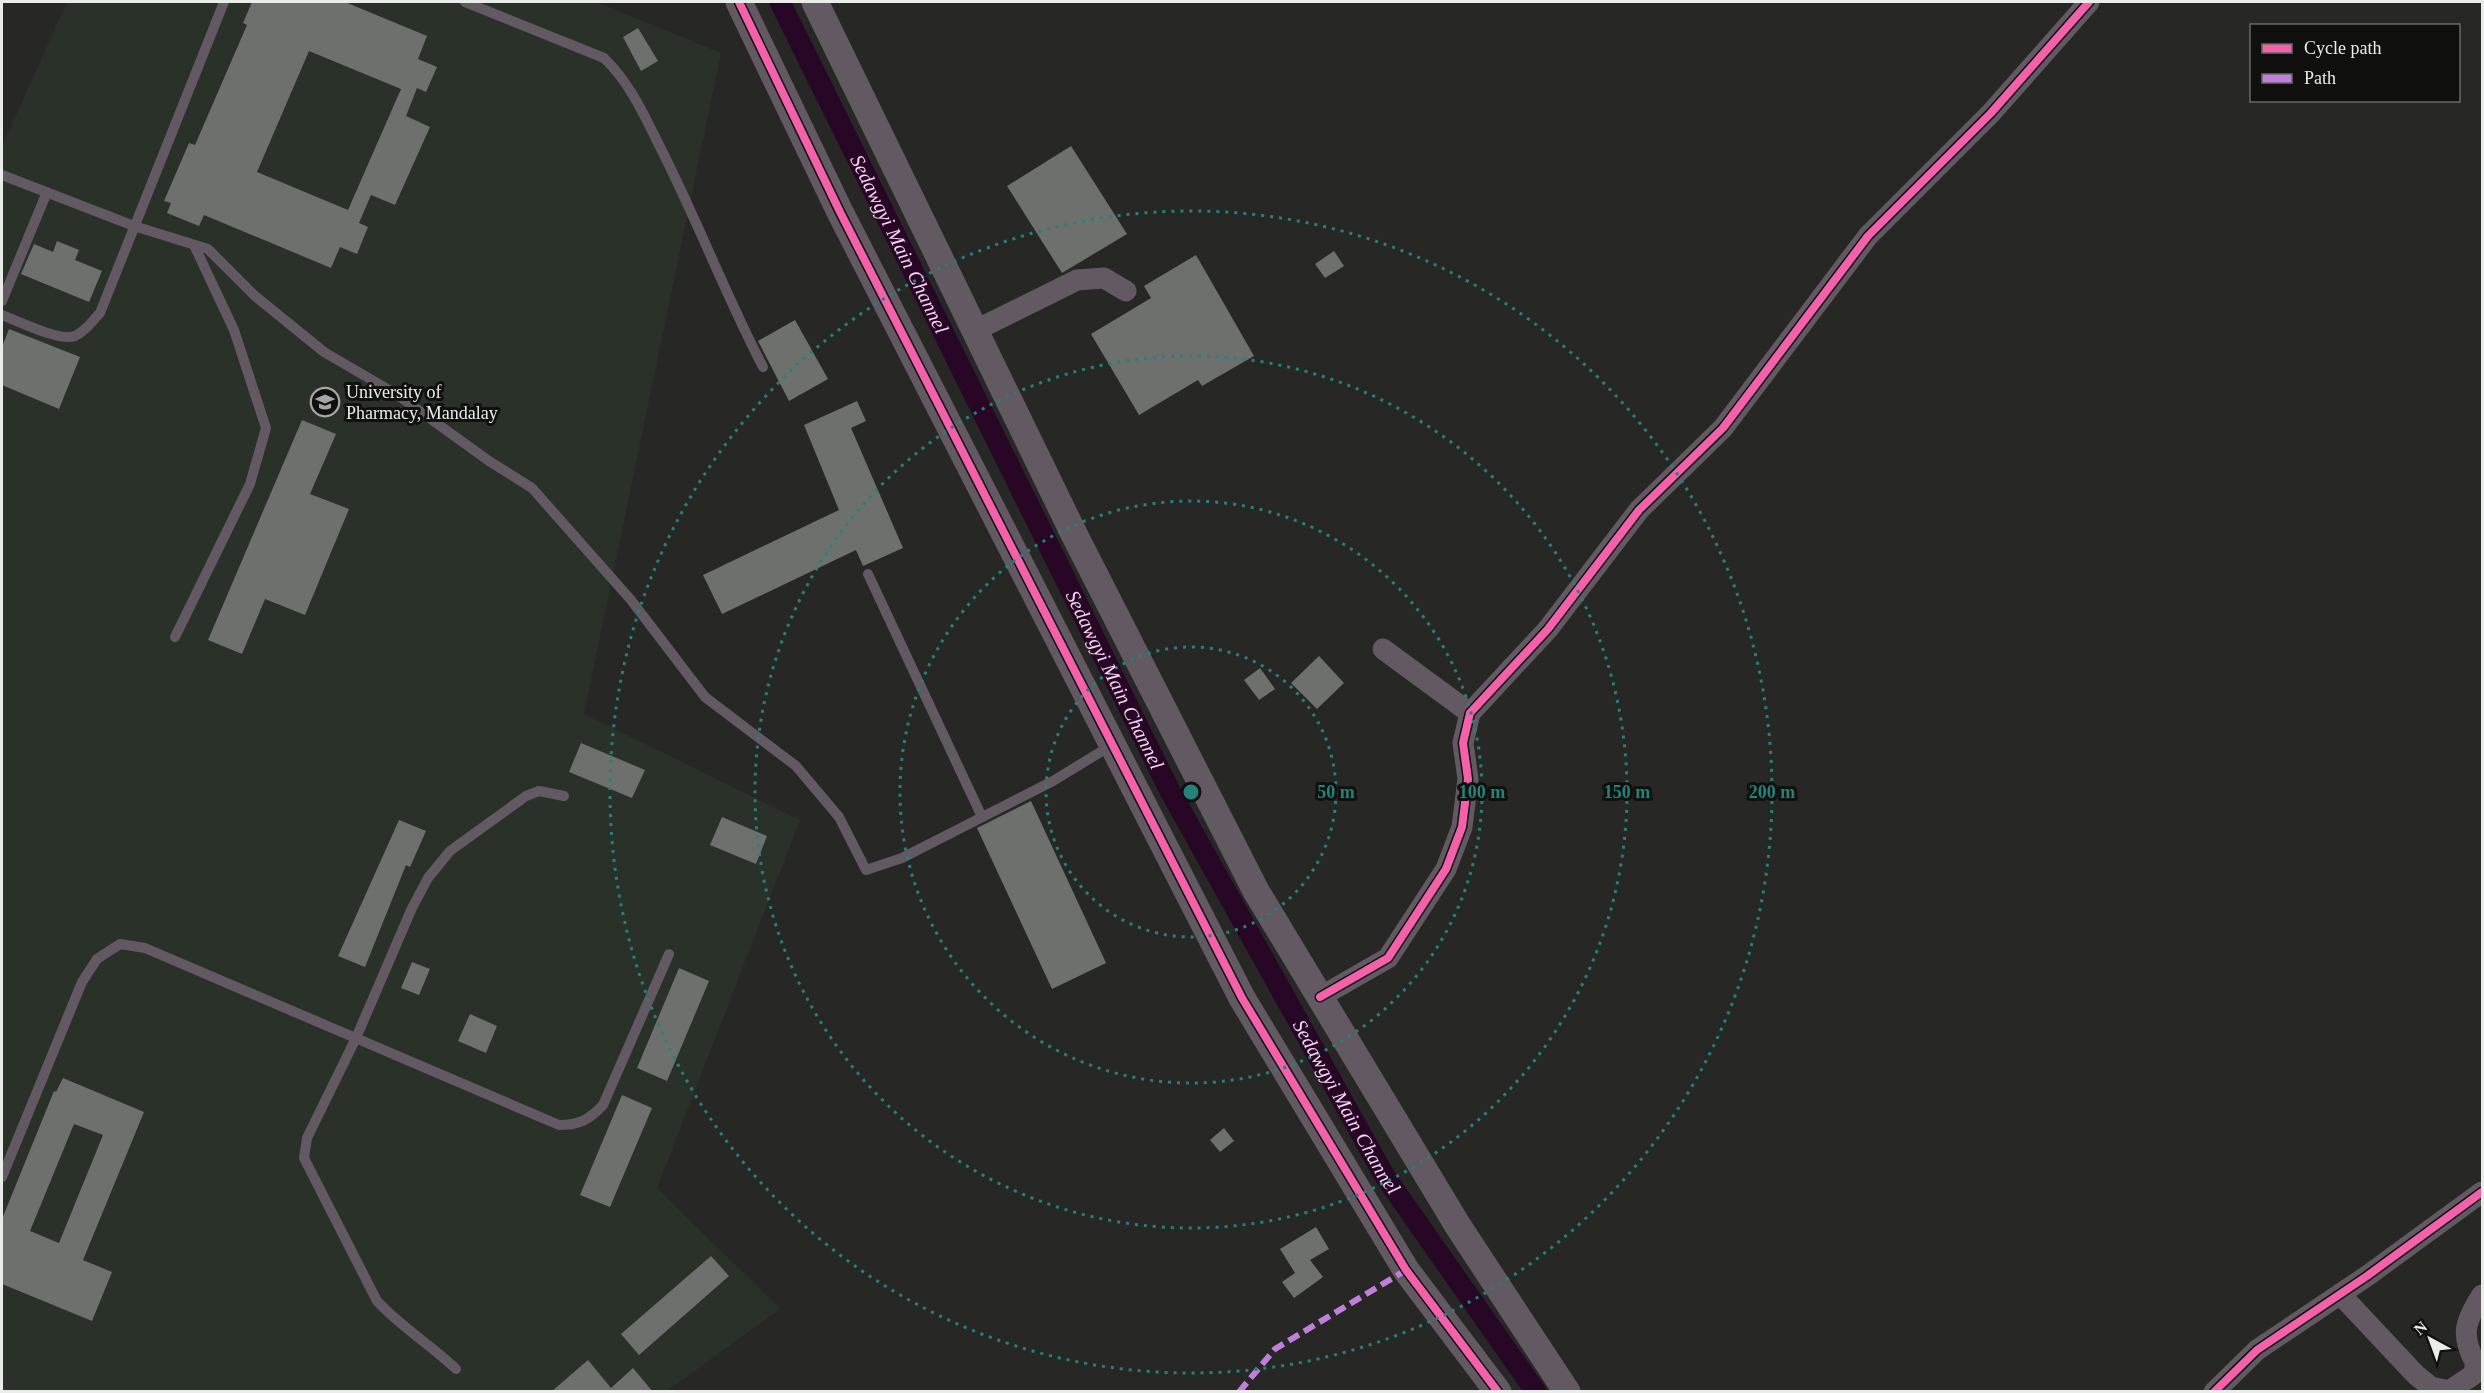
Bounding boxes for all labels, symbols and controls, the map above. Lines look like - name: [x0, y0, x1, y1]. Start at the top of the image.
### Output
- legend: [2250, 24, 2460, 102]
- text: Cycle path: [2304, 38, 2381, 58]
- text: Path: [2304, 68, 2336, 88]
- water label: Sedawgyi Main Channel: [846, 151, 953, 337]
- place label: University of Pharmacy, Mandalay: [346, 382, 498, 423]
- school or university icon: University of Pharmacy, Mandalay: [309, 386, 341, 418]
- water label: Sedawgyi Main Channel: [1062, 587, 1169, 773]
- centre of rings: [1181, 782, 1201, 802]
- text: 50 m: [1317, 782, 1355, 802]
- text: 100 m: [1459, 782, 1505, 802]
- text: 150 m: [1604, 782, 1650, 802]
- text: 200 m: [1749, 782, 1795, 802]
- water label: Sedawgyi Main Channel: [1289, 1016, 1405, 1199]
- north arrow: [2400, 1309, 2460, 1369]
- text: N: [2411, 1318, 2431, 1338]

